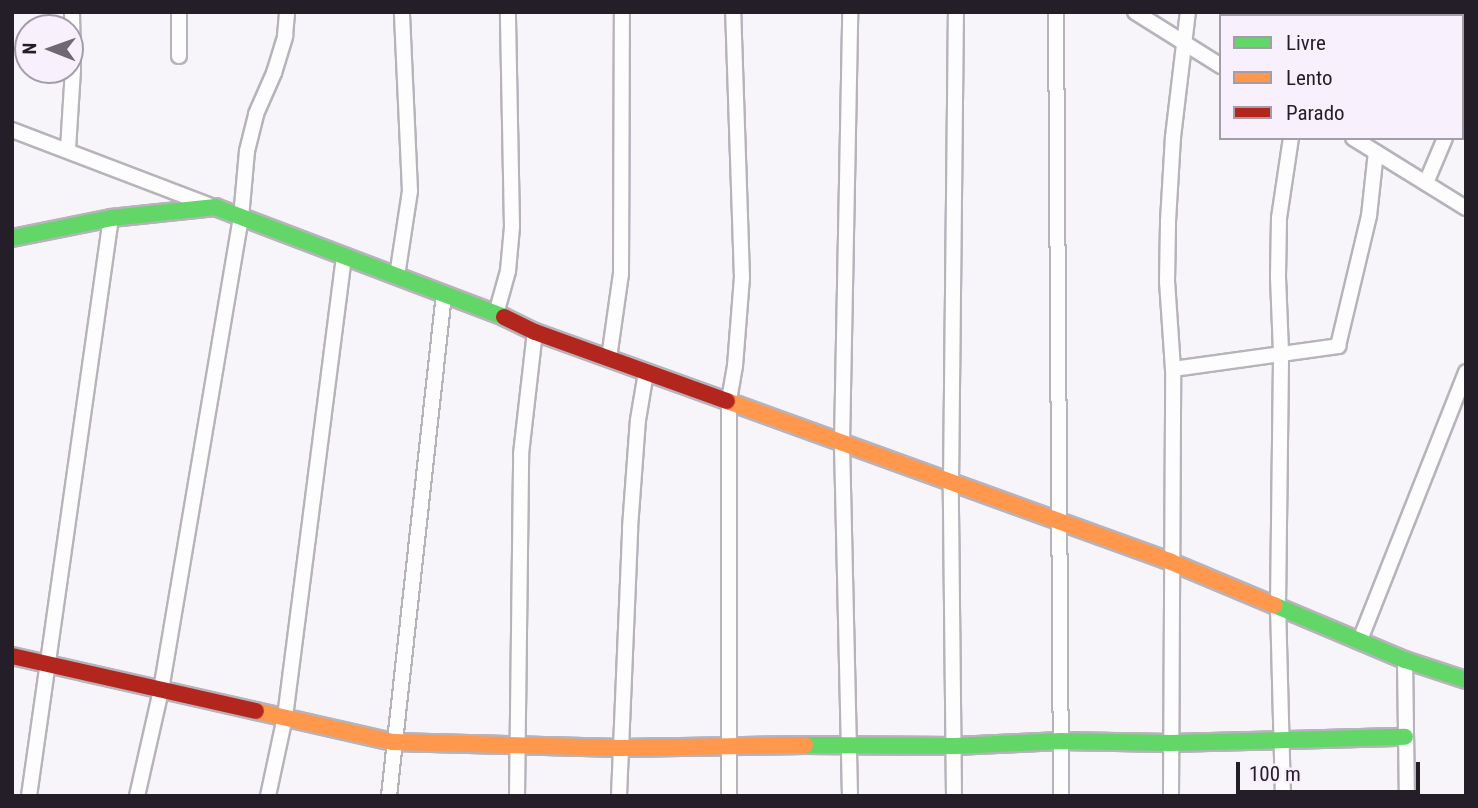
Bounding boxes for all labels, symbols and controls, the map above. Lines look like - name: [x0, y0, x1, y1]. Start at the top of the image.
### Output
- north arrow: [14, 14, 84, 84]
- legend: [1219, 14, 1464, 140]
- text: Livre: [1286, 31, 1326, 55]
- text: N: [18, 43, 41, 55]
- text: Lento: [1286, 66, 1333, 90]
- text: Parado: [1286, 101, 1345, 125]
- scale bar: [1240, 748, 1424, 792]
- text: 100 m: [1249, 762, 1301, 786]

